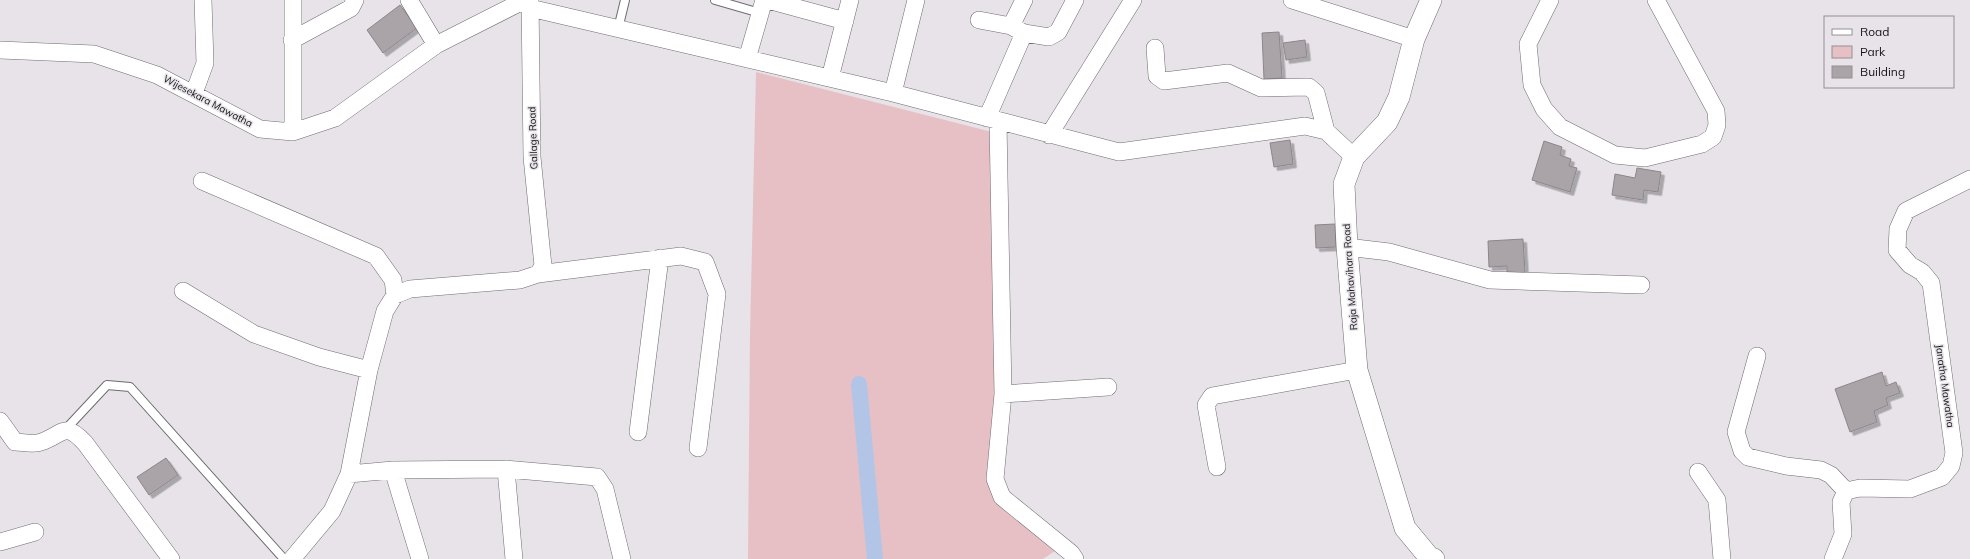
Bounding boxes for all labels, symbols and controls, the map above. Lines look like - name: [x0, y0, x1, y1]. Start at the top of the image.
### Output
- legend: [1824, 16, 1954, 88]
- text: Road: [1860, 24, 1889, 39]
- text: Park: [1860, 44, 1886, 59]
- text: Building: [1860, 64, 1905, 79]
- street label: Wijesekara Mawatha: [161, 72, 255, 130]
- street label: Gallage Road: [525, 106, 541, 170]
- street label: Raja Mahavihara Road: [1340, 223, 1360, 331]
- street label: Janatha Mawatha: [1933, 344, 1957, 428]

